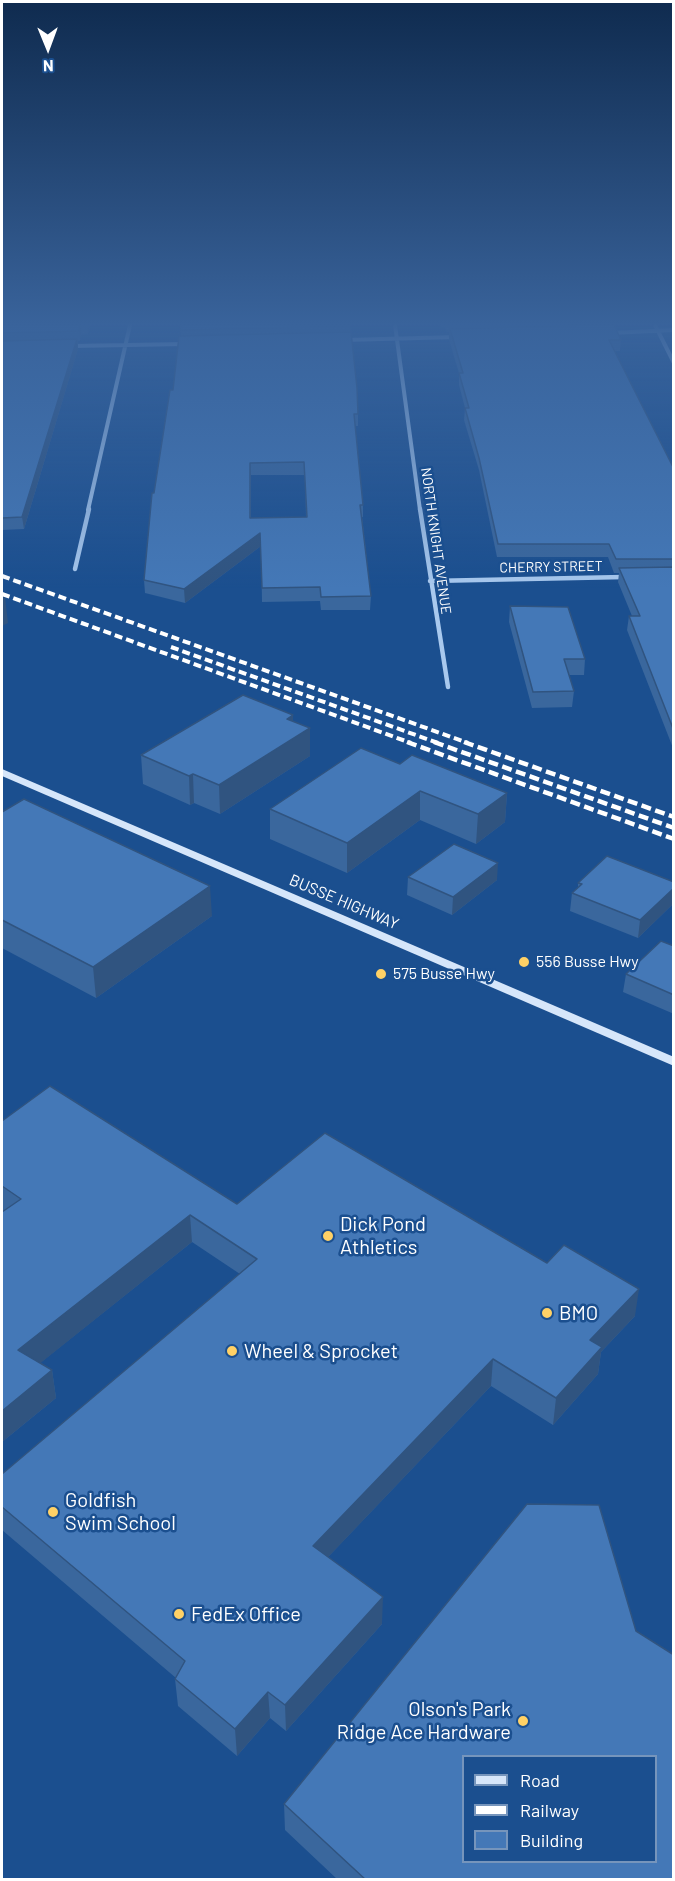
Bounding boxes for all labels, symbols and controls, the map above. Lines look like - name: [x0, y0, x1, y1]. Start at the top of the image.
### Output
- north arrow: [18, 18, 78, 78]
- text: N: [43, 57, 54, 76]
- street label: NORTH KNIGHT AVENUE: [417, 466, 455, 616]
- street label: CHERRY STREET: [499, 558, 603, 576]
- street label: BUSSE HIGHWAY: [286, 870, 402, 934]
- place label: 556 Busse Hwy: [536, 952, 639, 972]
- marker: 556 Busse Hwy: [517, 955, 531, 969]
- place label: 575 Busse Hwy: [393, 964, 495, 984]
- marker: 575 Busse Hwy: [374, 967, 388, 981]
- place label: Dick Pond Athletics: [340, 1212, 426, 1259]
- marker: Dick Pond Athletics: [321, 1229, 335, 1243]
- place label: BMO: [559, 1301, 598, 1325]
- marker: BMO: [540, 1306, 554, 1320]
- place label: Wheel & Sprocket: [244, 1339, 398, 1363]
- marker: Wheel & Sprocket: [225, 1344, 239, 1358]
- place label: Goldfish Swim School: [65, 1488, 176, 1535]
- marker: Goldfish Swim School: [46, 1505, 60, 1519]
- place label: FedEx Office: [191, 1602, 301, 1626]
- marker: FedEx Office: [172, 1607, 186, 1621]
- place label: Olson's Park Ridge Ace Hardware: [337, 1697, 511, 1744]
- marker: Olson's Park Ridge Ace Hardware: [516, 1714, 530, 1728]
- legend: [462, 1755, 657, 1863]
- text: Road: [520, 1769, 560, 1791]
- text: Railway: [520, 1799, 579, 1821]
- text: Building: [520, 1829, 583, 1851]

